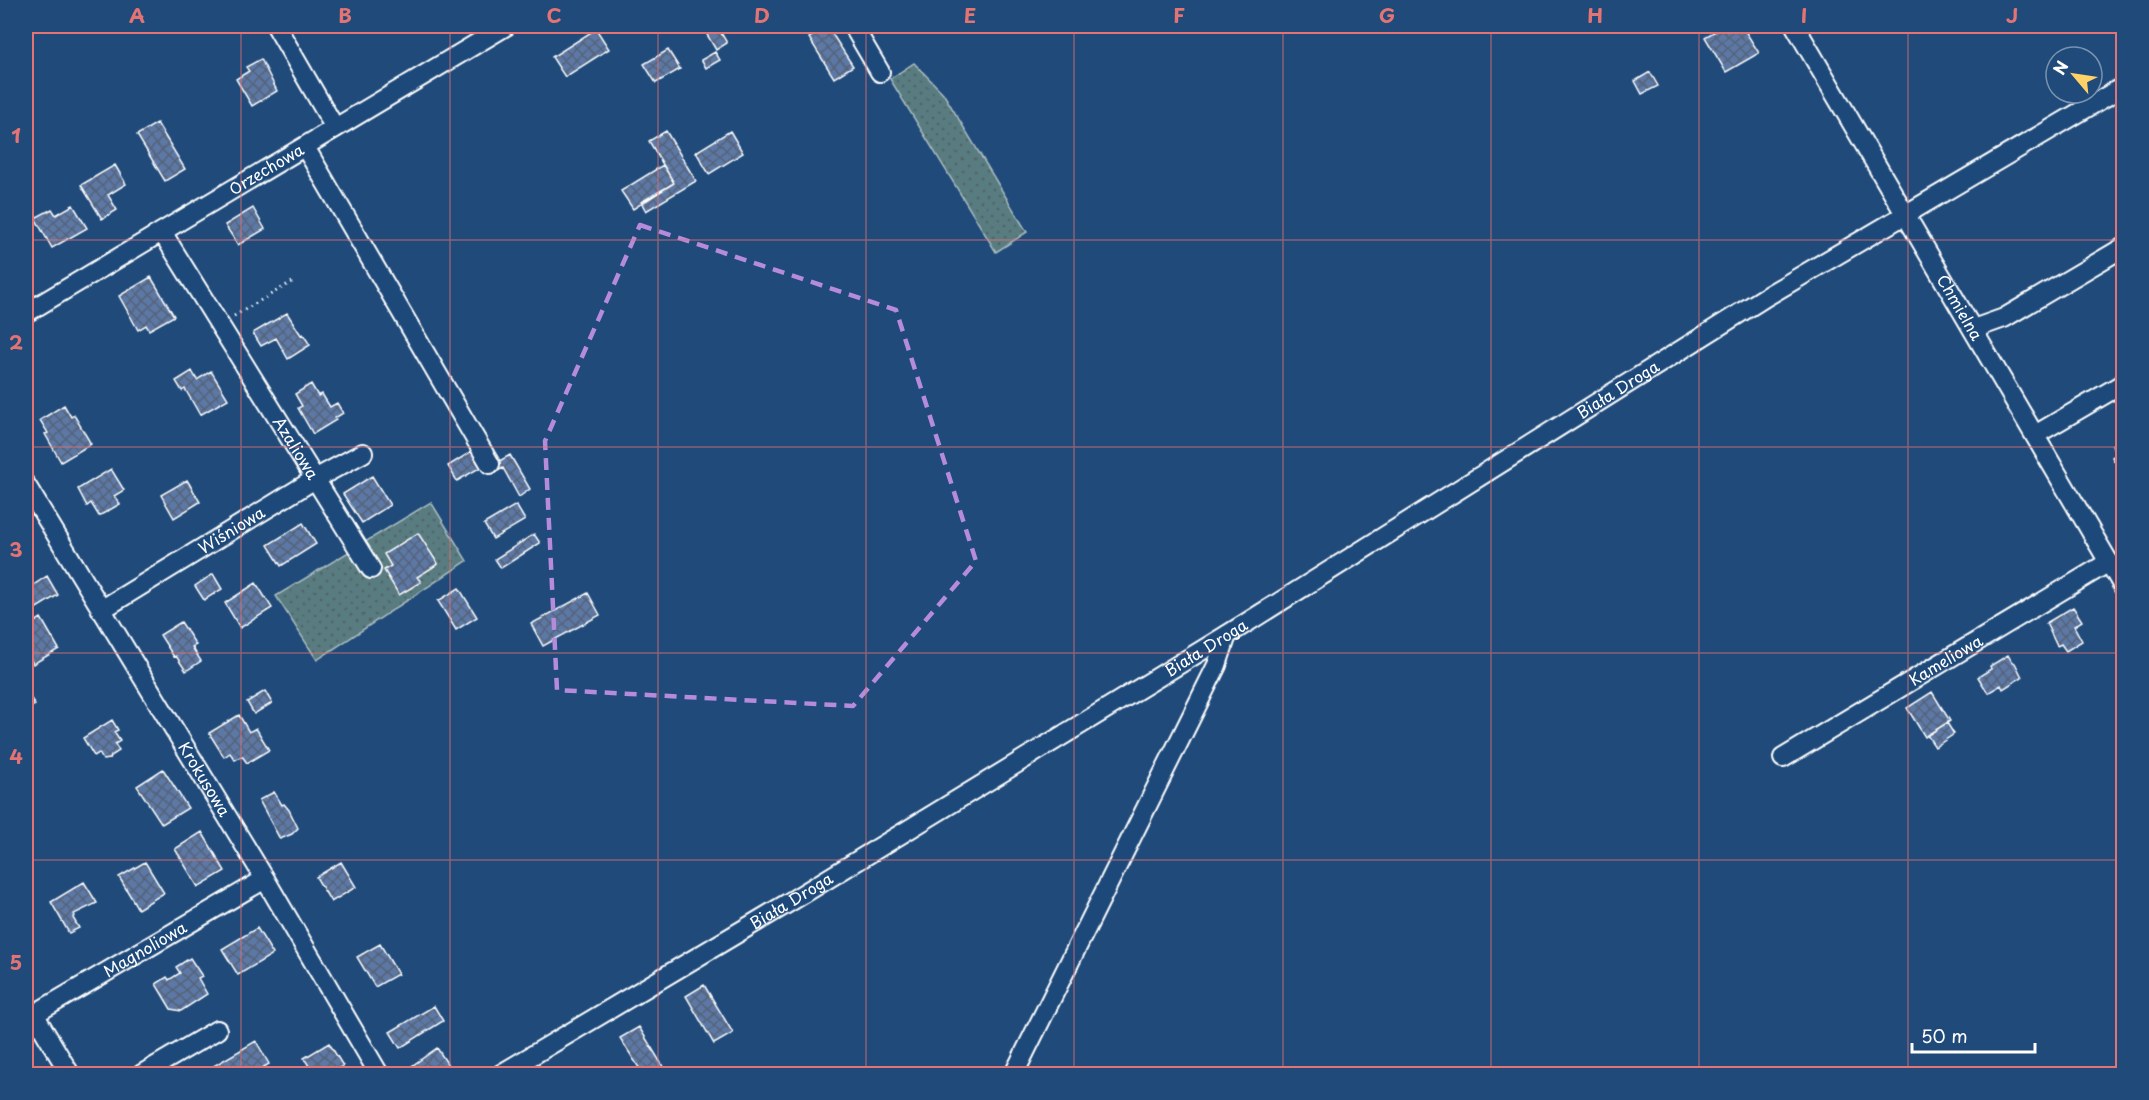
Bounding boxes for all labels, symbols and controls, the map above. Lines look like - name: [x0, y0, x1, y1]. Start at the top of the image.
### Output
- text: A: [129, 0, 145, 30]
- text: B: [338, 0, 352, 30]
- text: C: [546, 0, 562, 30]
- text: D: [754, 0, 770, 30]
- text: E: [964, 0, 976, 30]
- text: F: [1173, 0, 1185, 30]
- text: G: [1379, 0, 1395, 30]
- text: H: [1587, 0, 1603, 30]
- text: I: [1801, 0, 1807, 30]
- text: J: [2006, 0, 2018, 30]
- north arrow: [2044, 45, 2104, 105]
- text: N: [2046, 56, 2074, 79]
- text: 1: [11, 120, 21, 150]
- street label: Orzechowa: [224, 137, 308, 200]
- street label: Chmielna: [1932, 269, 1989, 344]
- text: 2: [9, 327, 23, 357]
- street label: Biała Droga: [1571, 354, 1663, 424]
- street label: Azaliowa: [268, 411, 325, 484]
- street label: Wiśniowa: [193, 500, 269, 559]
- text: 3: [9, 534, 23, 564]
- street label: Biała Droga: [1160, 612, 1252, 681]
- street label: Kameliowa: [1904, 627, 1987, 691]
- street label: Krokusowa: [173, 737, 237, 821]
- text: 4: [9, 741, 23, 771]
- street label: Biała Droga: [745, 866, 837, 934]
- street label: Magnoliowa: [98, 915, 191, 982]
- text: 5: [10, 947, 22, 977]
- scale bar: [1912, 1016, 2035, 1054]
- text: 50 m: [1921, 1022, 1968, 1049]

